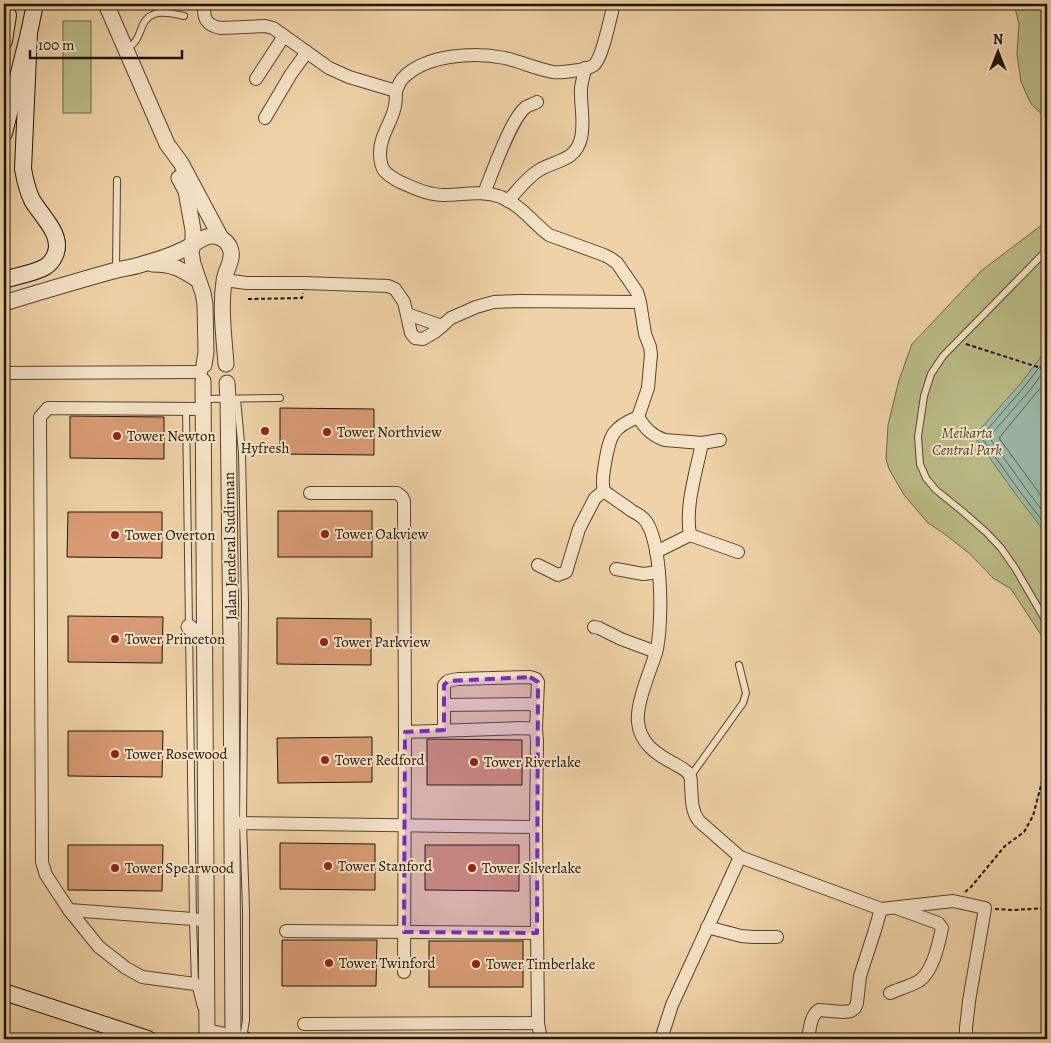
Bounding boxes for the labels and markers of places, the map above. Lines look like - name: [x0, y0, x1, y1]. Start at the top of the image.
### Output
- place label: Tower Northview: [337, 422, 442, 442]
- marker: Hyfresh: [259, 425, 271, 437]
- place label: Tower Newton: [127, 426, 216, 446]
- marker: Tower Northview: [321, 426, 333, 438]
- marker: Tower Newton: [111, 430, 123, 442]
- place label: Hyfresh: [241, 438, 289, 458]
- place label: Tower Oakview: [335, 524, 429, 544]
- place label: Tower Overton: [125, 525, 215, 545]
- marker: Tower Oakview: [319, 528, 331, 540]
- marker: Tower Overton: [109, 529, 121, 541]
- place label: Tower Princeton: [125, 629, 225, 649]
- place label: Tower Parkview: [334, 632, 431, 652]
- marker: Tower Princeton: [109, 633, 121, 645]
- marker: Tower Parkview: [318, 636, 330, 648]
- place label: Tower Rosewood: [125, 744, 229, 764]
- marker: Tower Rosewood: [109, 748, 121, 760]
- place label: Tower Redford: [335, 750, 426, 770]
- place label: Tower Riverlake: [484, 752, 581, 772]
- marker: Tower Redford: [319, 754, 331, 766]
- marker: Tower Riverlake: [468, 756, 480, 768]
- place label: Tower Stanford: [338, 856, 433, 876]
- place label: Tower Spearwood: [125, 858, 235, 878]
- place label: Tower Silverlake: [482, 858, 582, 878]
- marker: Tower Stanford: [322, 860, 334, 872]
- marker: Tower Spearwood: [109, 862, 121, 874]
- marker: Tower Silverlake: [466, 862, 478, 874]
- place label: Tower Twinford: [339, 953, 437, 973]
- place label: Tower Timberlake: [486, 954, 596, 974]
- marker: Tower Twinford: [323, 957, 335, 969]
- marker: Tower Timberlake: [470, 958, 482, 970]

